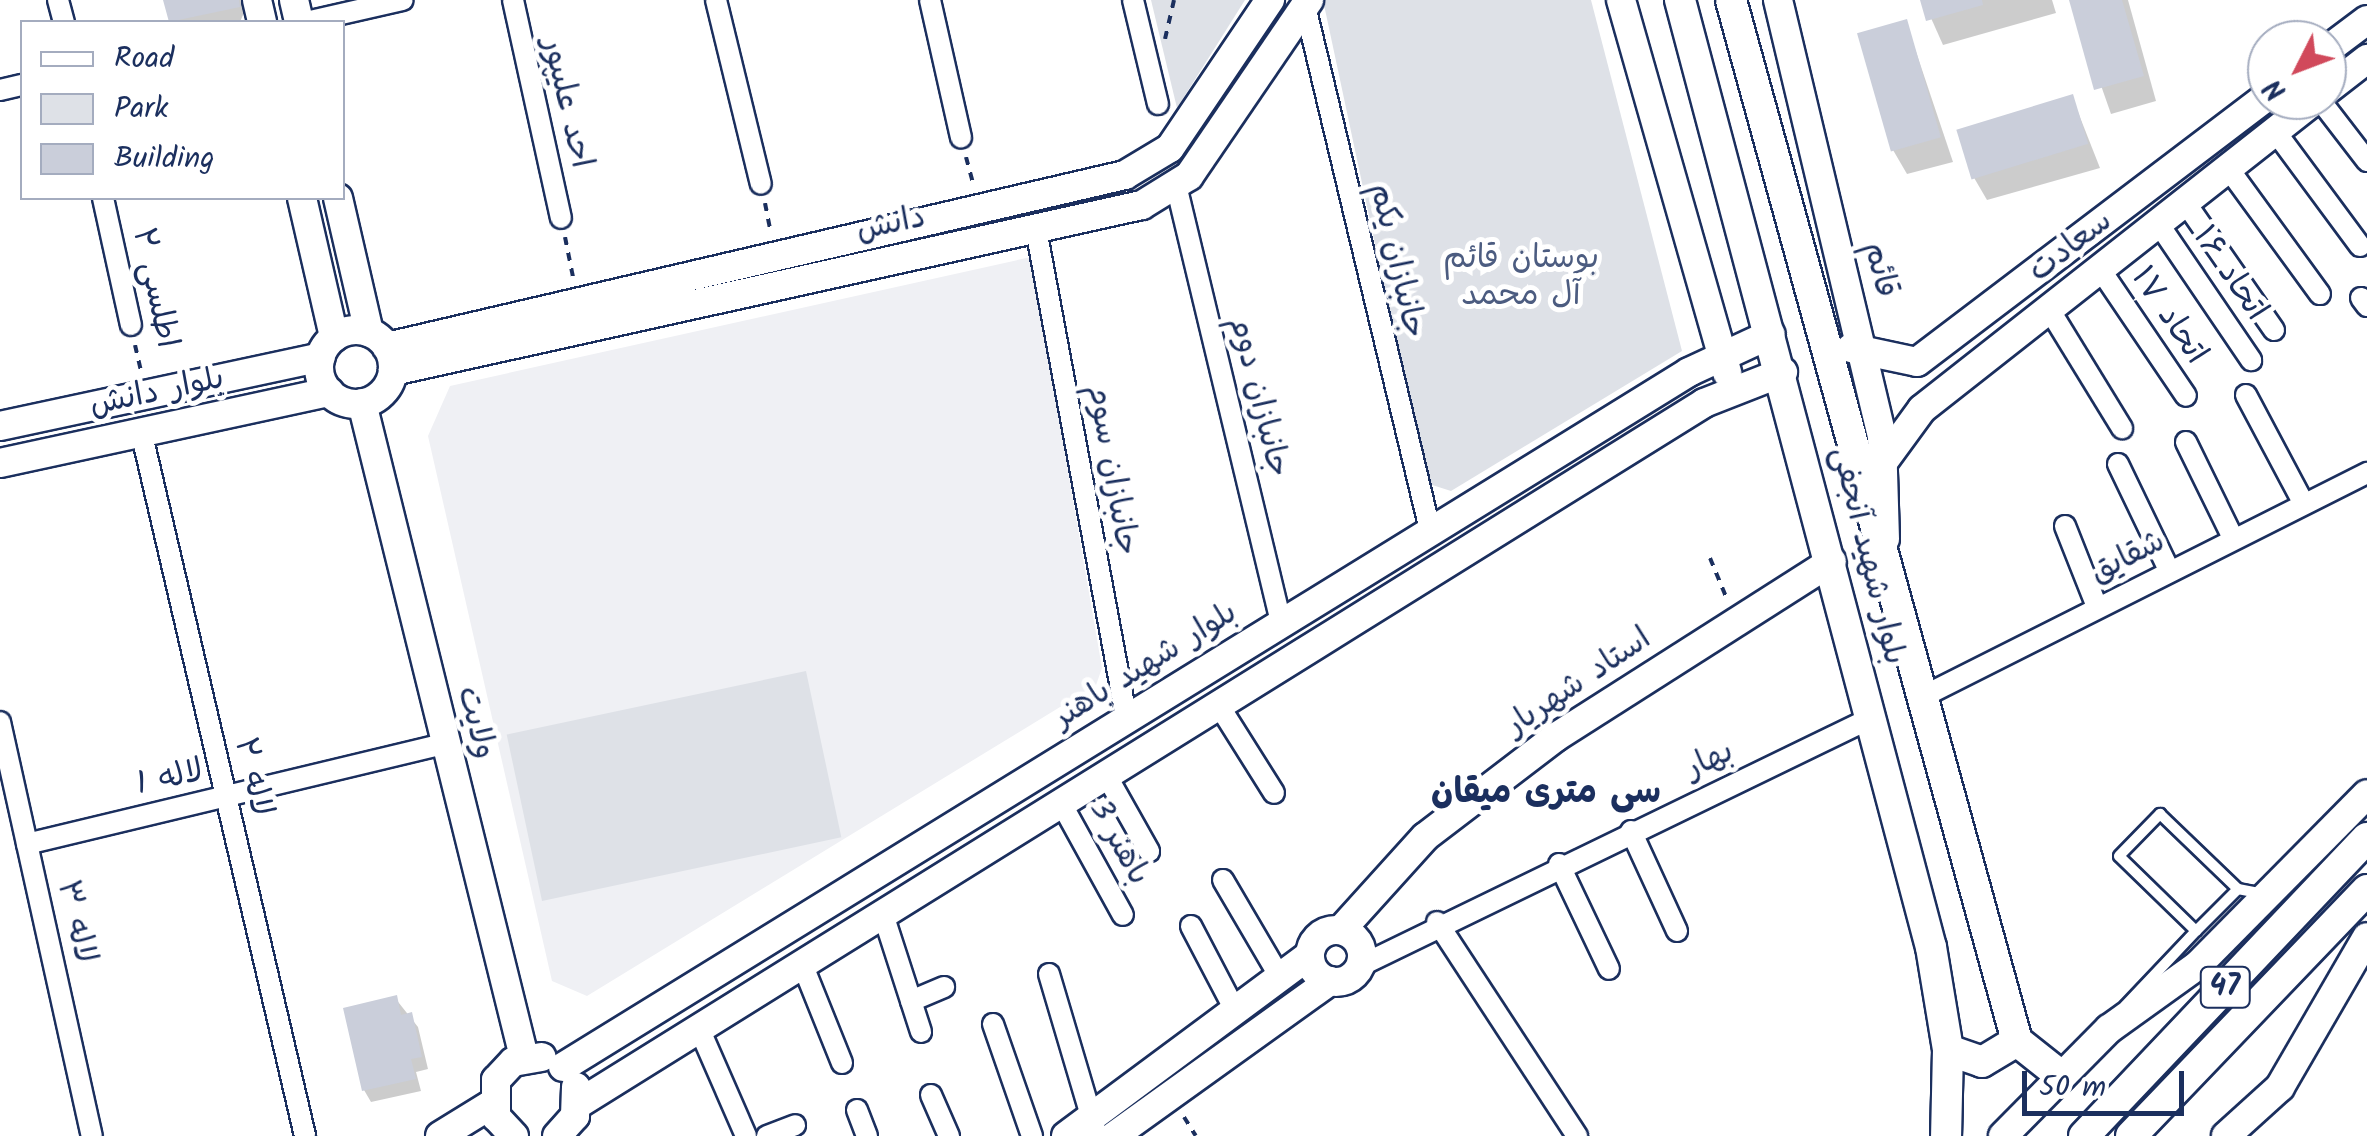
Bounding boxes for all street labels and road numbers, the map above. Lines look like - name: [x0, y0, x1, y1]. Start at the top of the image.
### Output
- street label: احد علیپور: [532, 34, 600, 172]
- street label: جانبازان یکم: [1360, 180, 1432, 342]
- street label: دانش: [853, 199, 929, 251]
- street label: سعادت: [2022, 203, 2120, 291]
- street label: اتحاد ۱۶: [2183, 219, 2275, 329]
- street label: اطلسی ۲: [123, 225, 185, 351]
- street label: قائم: [1854, 238, 1904, 302]
- street label: اتحاد ۱۷: [2122, 260, 2214, 372]
- street label: جانبازان دوم: [1220, 313, 1296, 481]
- street label: بلوار دانش: [86, 360, 228, 426]
- street label: جانبازان سوم: [1077, 382, 1145, 558]
- street label: بلوار شهید آنجفی: [1821, 443, 1913, 669]
- street label: شقایق: [2084, 523, 2172, 593]
- street label: بلوار شهید باهنر: [1047, 594, 1245, 738]
- street label: استاد شهریار: [1499, 620, 1659, 746]
- street label: ولایت: [447, 683, 503, 763]
- street label: بهار: [1680, 733, 1740, 789]
- street label: لاله ۲: [224, 734, 280, 820]
- street label: لاله 1: [133, 753, 207, 805]
- street label: باهنر 3: [1079, 794, 1157, 892]
- street label: لاله ۳: [47, 877, 103, 967]
- road number: 47: [2198, 962, 2252, 1012]

